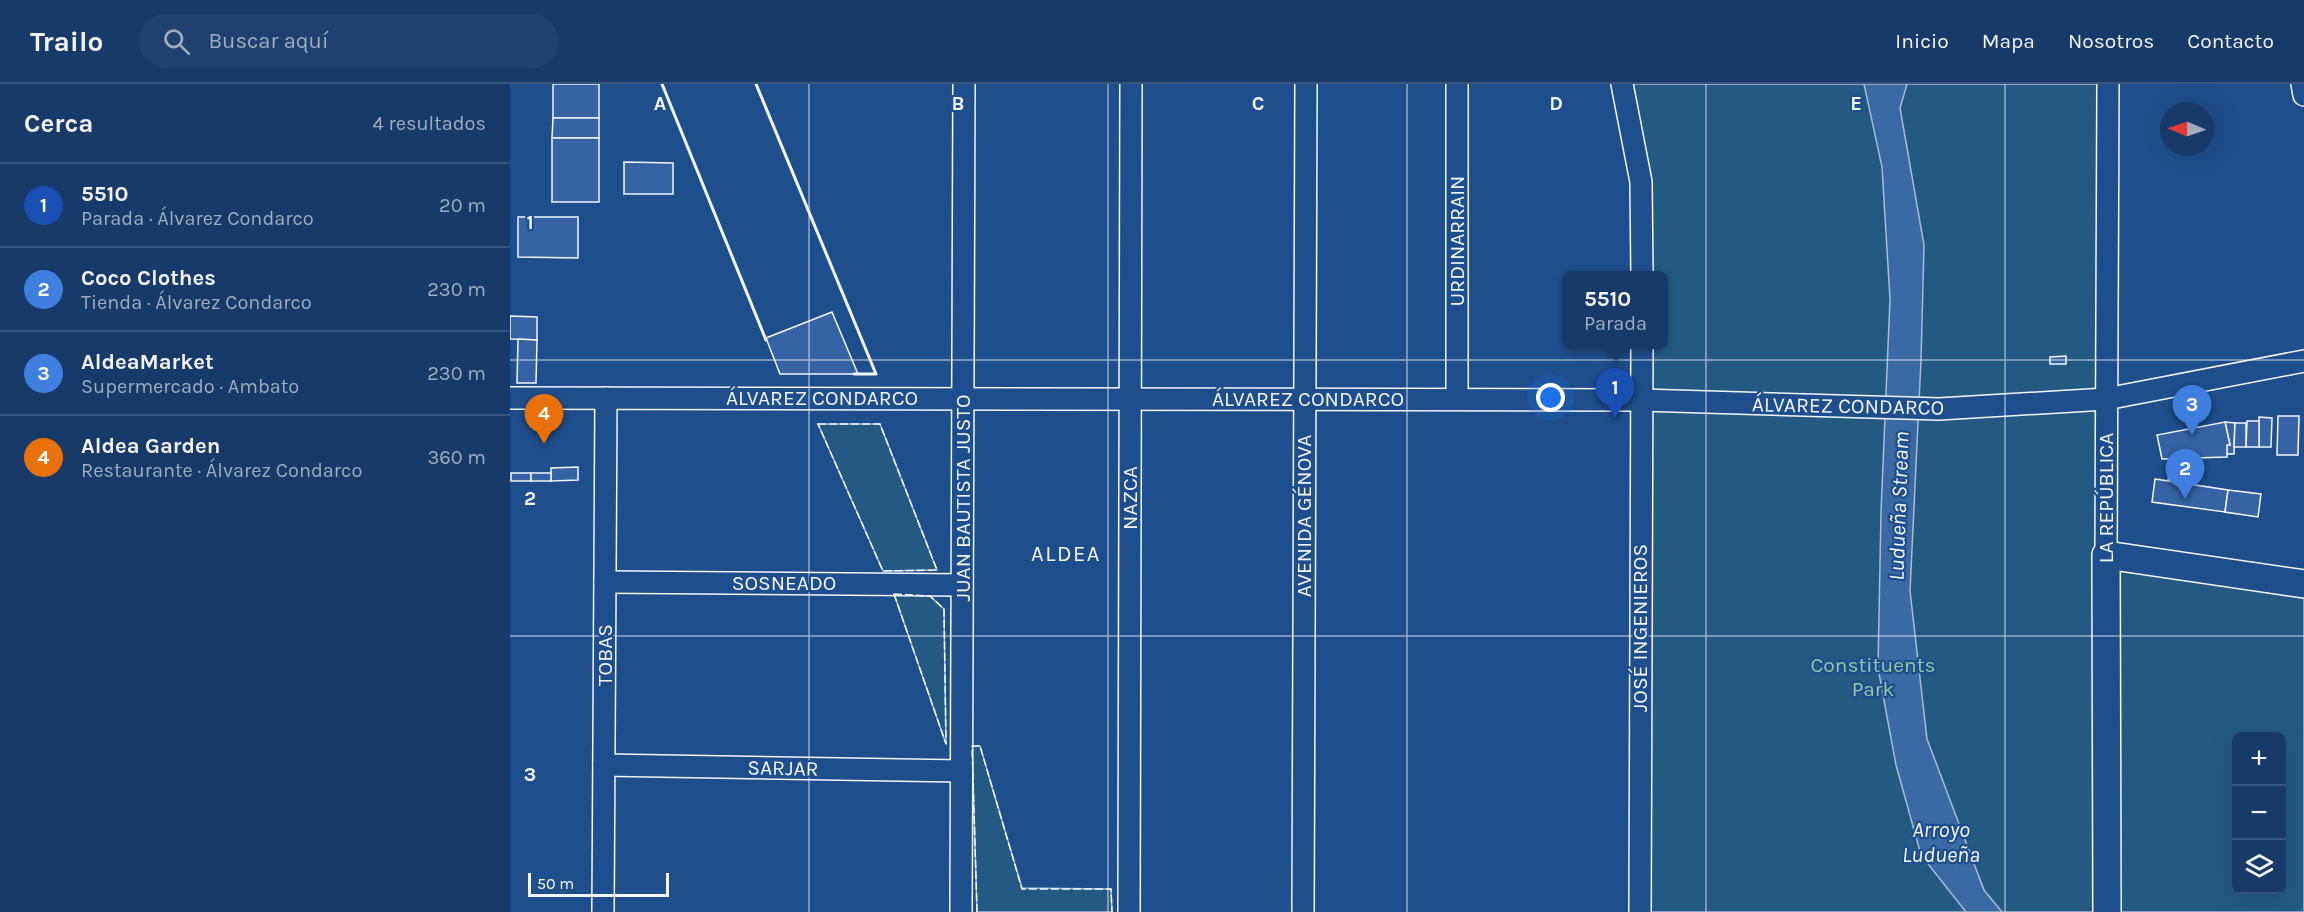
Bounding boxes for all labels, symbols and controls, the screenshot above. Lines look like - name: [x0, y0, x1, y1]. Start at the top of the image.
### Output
- search box: [139, 14, 559, 68]
- text: Trailo: [30, 25, 103, 58]
- icon: search: [160, 25, 193, 58]
- text: Buscar aquí: [208, 28, 328, 54]
- text: Inicio: [1895, 29, 1949, 53]
- text: Mapa: [1982, 29, 2035, 53]
- text: Nosotros: [2068, 29, 2154, 53]
- text: Contacto: [2187, 29, 2274, 53]
- text: A: [654, 92, 667, 115]
- text: B: [952, 92, 964, 115]
- text: C: [1252, 92, 1264, 115]
- text: D: [1549, 92, 1563, 115]
- text: E: [1850, 92, 1862, 115]
- north arrow: [2160, 102, 2214, 156]
- text: Cerca: [24, 108, 93, 139]
- text: 4 resultados: [373, 112, 486, 135]
- street label: URDINARRAIN: [1445, 176, 1469, 306]
- text: 5510: [81, 181, 128, 207]
- text: 1: [40, 194, 47, 217]
- text: 20 m: [439, 194, 486, 217]
- text: Parada · Álvarez Condarco: [81, 207, 314, 230]
- text: 1: [526, 211, 534, 234]
- text: Coco Clothes: [81, 265, 216, 291]
- popup: [1563, 271, 1668, 349]
- text: 2: [37, 278, 50, 301]
- text: 230 m: [427, 278, 486, 301]
- text: 5510: [1584, 286, 1631, 312]
- text: Tienda · Álvarez Condarco: [81, 291, 312, 314]
- text: Parada: [1584, 312, 1647, 335]
- text: AldeaMarket: [81, 349, 214, 375]
- text: 3: [37, 362, 50, 385]
- text: 230 m: [427, 362, 486, 385]
- pin: 1: [1596, 368, 1634, 418]
- text: Supermercado · Ambato: [81, 375, 299, 398]
- your location: [1536, 383, 1565, 412]
- street label: ÁLVAREZ CONDARCO: [726, 386, 918, 410]
- pin: 3: [2172, 386, 2212, 435]
- street label: ÁLVAREZ CONDARCO: [1212, 387, 1404, 411]
- street label: ÁLVAREZ CONDARCO: [1752, 392, 1944, 420]
- pin: 4: [525, 394, 564, 444]
- street label: JUAN BAUTISTA JUSTO: [951, 394, 975, 602]
- water label: Ludueña Stream: [1883, 431, 1915, 581]
- text: Aldea Garden: [81, 433, 220, 459]
- street label: LA REPÚBLICA: [2094, 433, 2118, 563]
- street label: AVENIDA GÉNOVA: [1292, 435, 1316, 597]
- text: 4: [38, 446, 49, 469]
- text: 360 m: [427, 446, 486, 469]
- pin: 2: [2166, 450, 2204, 499]
- text: Restaurante · Álvarez Condarco: [81, 459, 362, 482]
- street label: NAZCA: [1118, 466, 1142, 530]
- text: 2: [524, 487, 536, 510]
- district label: ALDEA: [1031, 541, 1101, 567]
- street label: JOSÉ INGENIEROS: [1628, 544, 1652, 712]
- street label: SOSNEADO: [732, 571, 836, 595]
- street label: TOBAS: [593, 624, 617, 686]
- park label: Constituents Park: [1810, 653, 1936, 701]
- map controls: [2232, 732, 2286, 894]
- button: +: [2232, 732, 2286, 786]
- street label: SARJAR: [747, 755, 819, 781]
- text: 3: [524, 763, 536, 786]
- button: −: [2232, 786, 2286, 840]
- water label: Arroyo Ludueña: [1902, 817, 1980, 868]
- button: layers: [2232, 840, 2286, 894]
- scale bar: [528, 870, 669, 898]
- text: 50 m: [537, 874, 574, 893]

